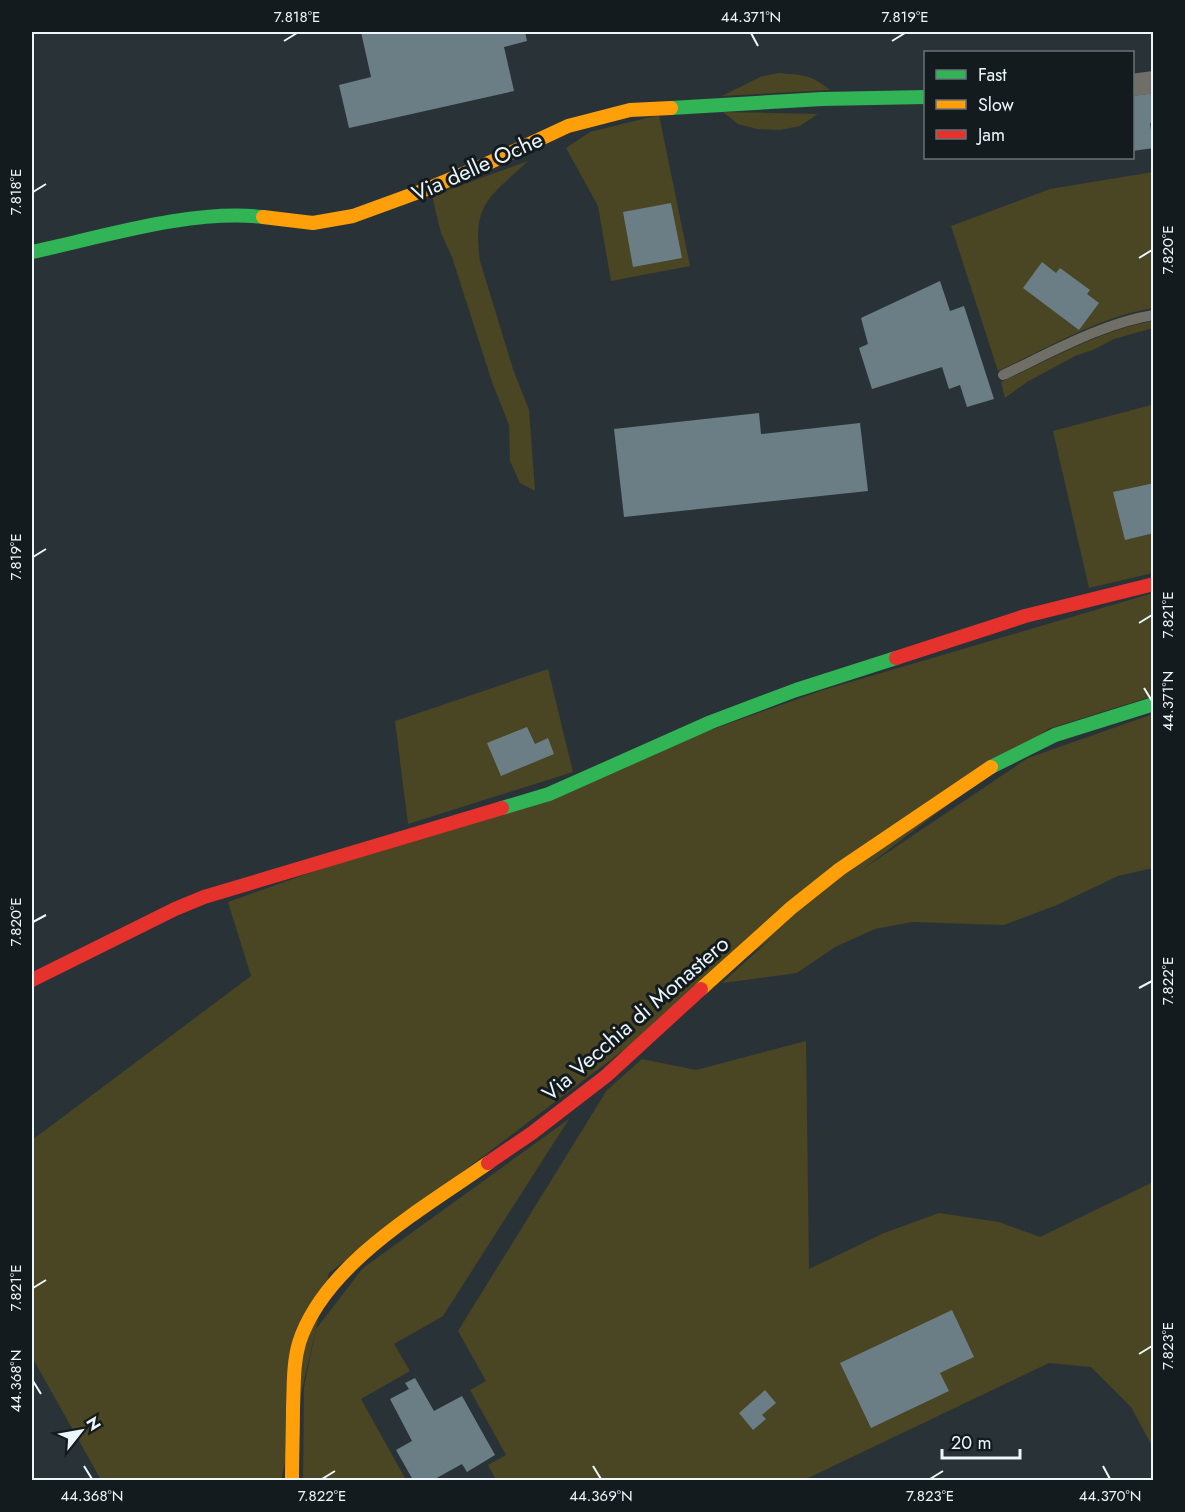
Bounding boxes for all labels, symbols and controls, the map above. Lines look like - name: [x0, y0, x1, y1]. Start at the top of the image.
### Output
- text: 7.818°E: [274, 6, 320, 28]
- text: 44.371°N: [721, 6, 781, 28]
- text: 7.819°E: [882, 6, 928, 28]
- legend: [924, 51, 1134, 159]
- text: Fast: [978, 62, 1007, 88]
- text: Slow: [978, 92, 1015, 118]
- text: Jam: [976, 122, 1005, 148]
- street label: Via delle Oche: [406, 123, 548, 209]
- text: 7.818°E: [5, 169, 27, 215]
- text: 7.820°E: [1157, 225, 1179, 275]
- text: 7.819°E: [5, 534, 27, 580]
- text: 7.821°E: [1157, 592, 1179, 638]
- text: 44.371°N: [1157, 671, 1179, 731]
- text: 7.820°E: [5, 897, 27, 947]
- street label: Via Vecchia di Monastero: [534, 928, 736, 1108]
- text: 7.822°E: [1157, 957, 1179, 1005]
- text: 7.821°E: [5, 1265, 27, 1311]
- text: 7.823°E: [1157, 1322, 1179, 1370]
- text: 44.368°N: [5, 1350, 27, 1412]
- north arrow: [51, 1401, 111, 1461]
- text: N: [80, 1412, 107, 1435]
- scale bar: [942, 1422, 1020, 1460]
- text: 20 m: [951, 1430, 991, 1456]
- text: 44.368°N: [61, 1485, 123, 1507]
- text: 7.822°E: [298, 1485, 346, 1507]
- text: 44.369°N: [569, 1485, 633, 1507]
- text: 7.823°E: [906, 1485, 954, 1507]
- text: 44.370°N: [1079, 1485, 1141, 1507]

